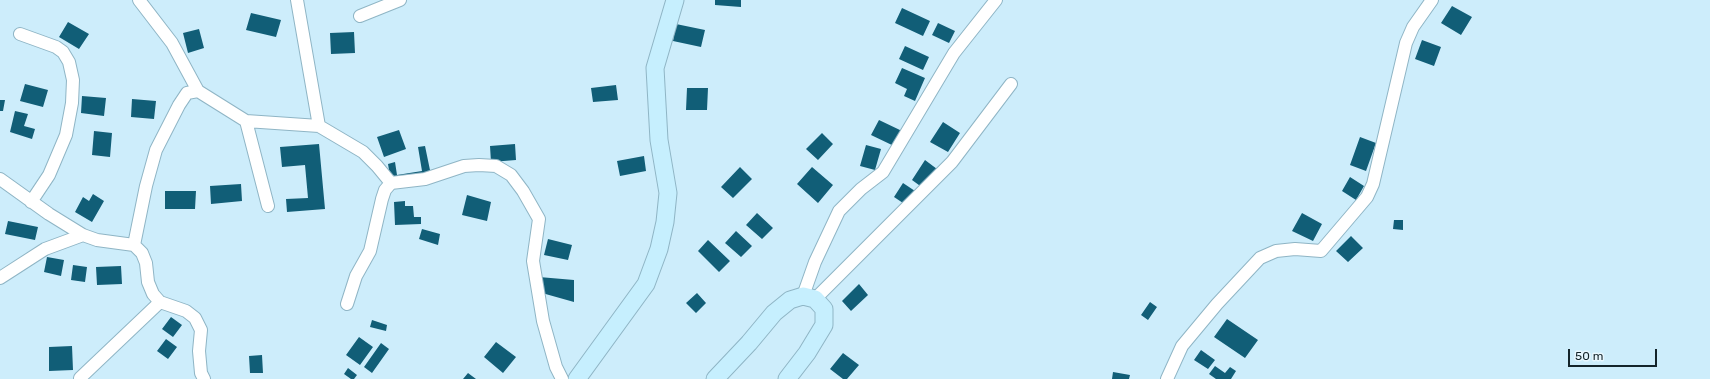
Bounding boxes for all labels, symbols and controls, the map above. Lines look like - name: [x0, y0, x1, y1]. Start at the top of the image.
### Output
- scale bar: [1570, 341, 1659, 367]
- text: 50 m: [1575, 349, 1603, 363]

